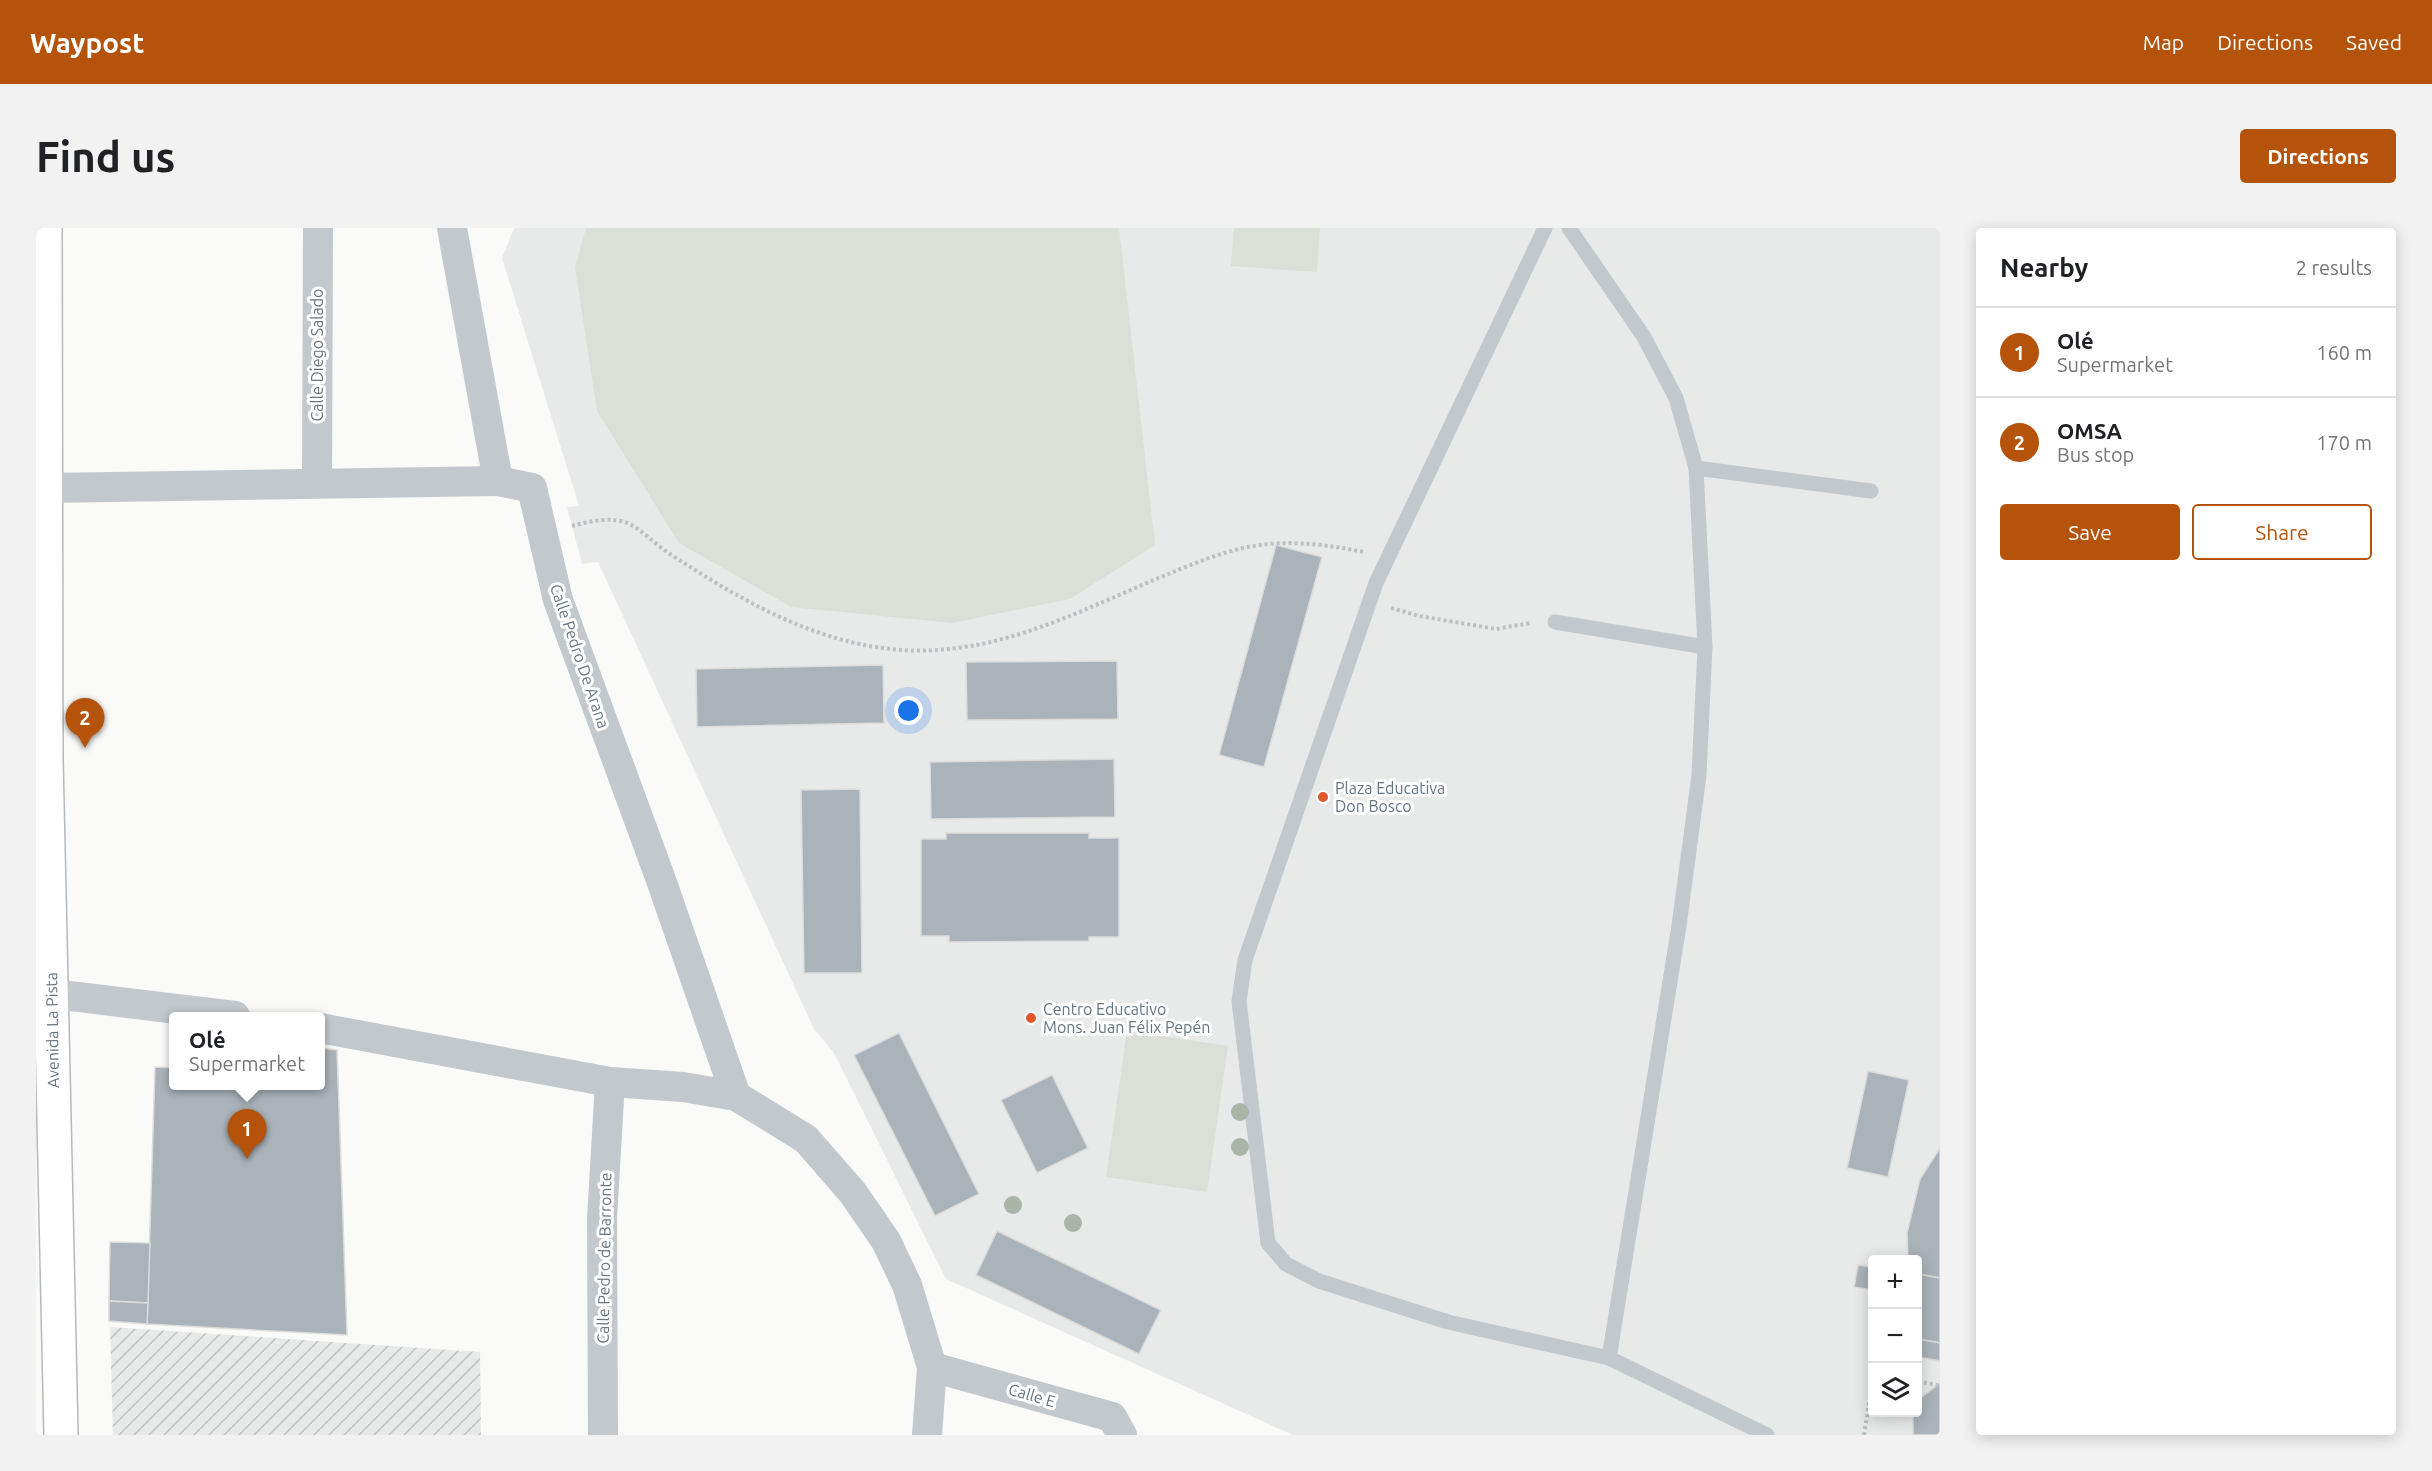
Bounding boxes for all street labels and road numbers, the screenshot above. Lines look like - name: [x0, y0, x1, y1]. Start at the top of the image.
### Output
- street label: Calle Diego Salado: [308, 289, 326, 421]
- street label: Calle Pedro De Arana: [547, 582, 613, 730]
- street label: Avenida La Pista: [42, 972, 62, 1088]
- street label: Calle Pedro de Barronte: [594, 1172, 614, 1344]
- street label: Calle E: [1006, 1380, 1058, 1410]

